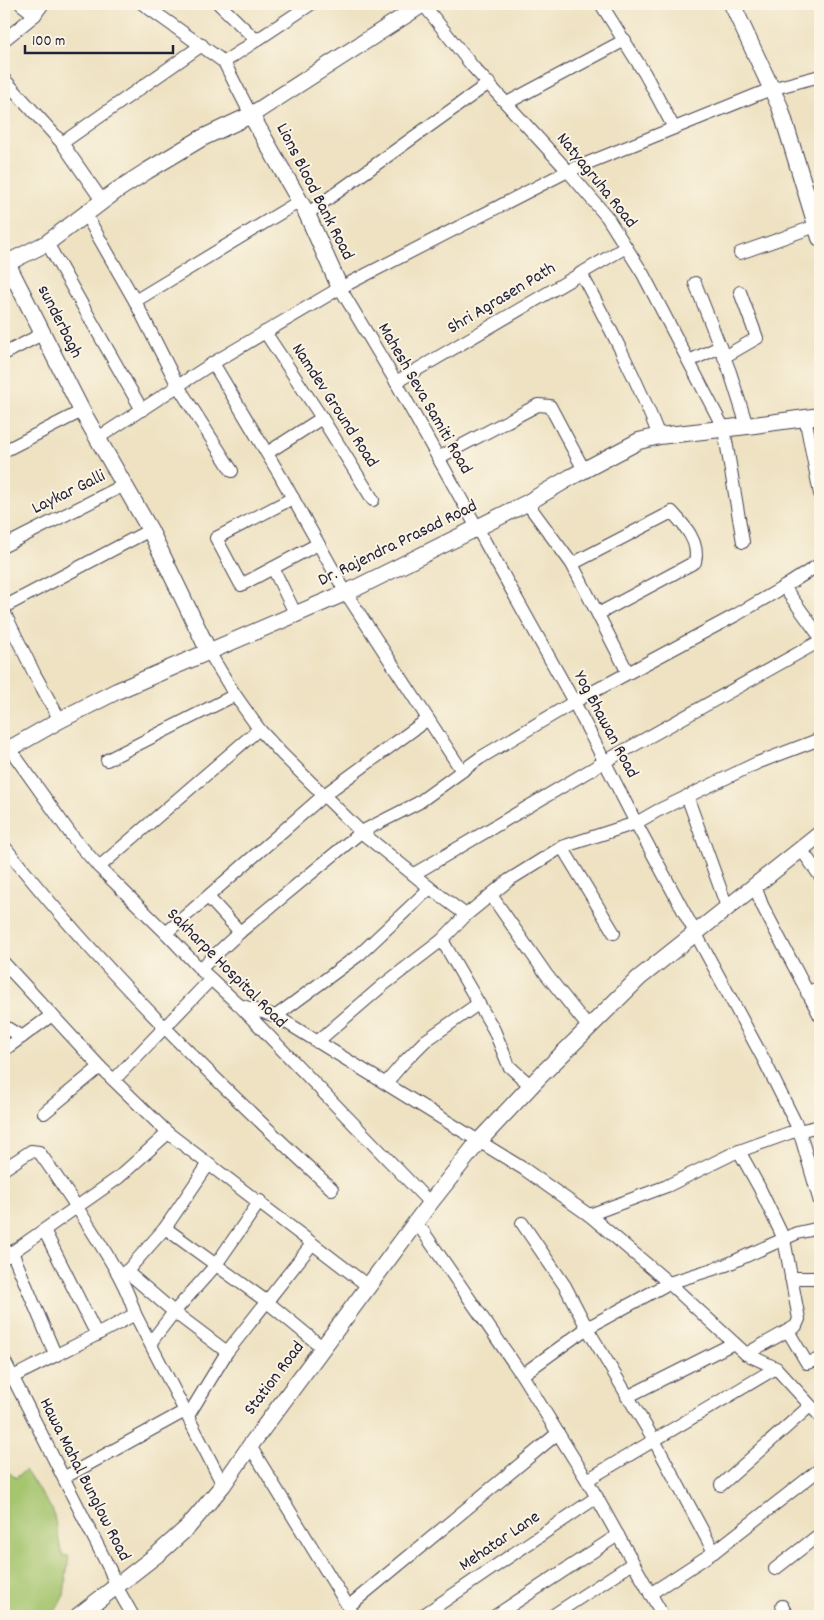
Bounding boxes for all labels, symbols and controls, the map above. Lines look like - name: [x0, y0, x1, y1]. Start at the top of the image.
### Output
- scale bar: [25, 22, 172, 54]
- text: 100 m: [32, 31, 65, 53]
- street label: Lions Blood Bank Road: [269, 119, 359, 265]
- street label: Natyagruha Road: [550, 128, 642, 234]
- street label: Shri Agrasen Path: [443, 257, 561, 341]
- street label: sunderbagh: [30, 281, 88, 363]
- street label: Mahesh Seva Samiti Road: [370, 319, 478, 479]
- street label: Namdev Ground Road: [284, 339, 384, 473]
- street label: Laykar Galli: [28, 464, 110, 522]
- street label: Dr. Rajendra Prasad Road: [314, 495, 482, 593]
- street label: Yog Bhawan Road: [566, 667, 644, 783]
- street label: Sakharpe Hospital Road: [160, 903, 292, 1035]
- street label: Station Road: [239, 1337, 311, 1421]
- street label: Hawa Mahal Bunglow Road: [32, 1394, 136, 1566]
- street label: Mehatar Lane: [454, 1506, 546, 1578]

